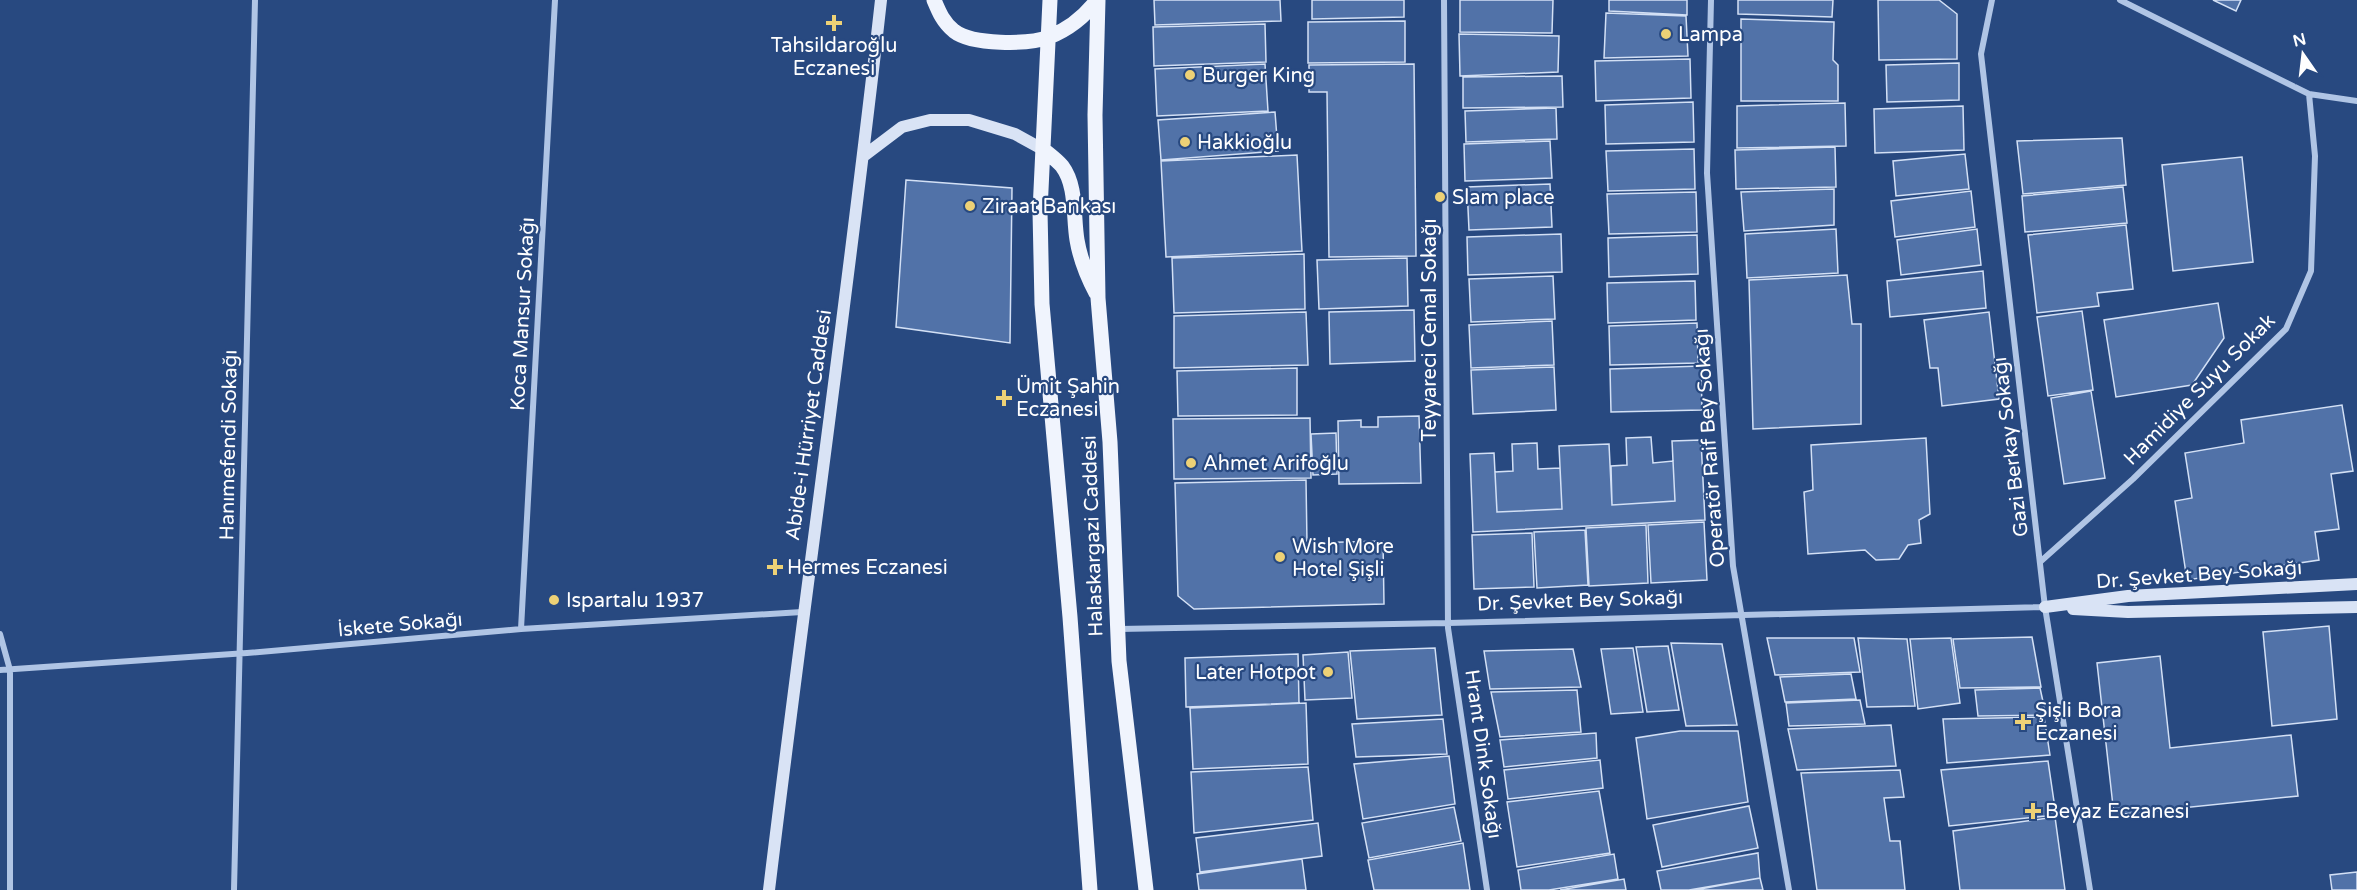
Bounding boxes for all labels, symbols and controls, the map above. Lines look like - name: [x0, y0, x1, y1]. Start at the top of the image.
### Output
- marker: Tahsildaroğlu Eczanesi: [827, 16, 841, 30]
- place label: Lampa: [1678, 23, 1743, 47]
- north arrow: [2273, 24, 2333, 84]
- marker: Lampa: [1659, 27, 1673, 41]
- text: N: [2291, 29, 2308, 52]
- place label: Tahsildaroğlu Eczanesi: [771, 34, 897, 81]
- place label: Burger King: [1202, 64, 1315, 88]
- marker: Burger King: [1183, 68, 1197, 82]
- place label: Hakkioğlu: [1197, 131, 1292, 155]
- marker: Hakkioğlu: [1178, 135, 1192, 149]
- place label: Slam place: [1452, 186, 1555, 210]
- marker: Slam place: [1433, 190, 1447, 204]
- place label: Ziraat Bankası: [982, 195, 1116, 219]
- marker: Ziraat Bankası: [963, 199, 977, 213]
- street label: Koca Mansur Sokağı: [506, 217, 540, 412]
- street label: Teyyareci Cemal Sokağı: [1418, 219, 1442, 441]
- street label: Abide-i Hürriyet Caddesi: [781, 308, 837, 542]
- street label: Hamidiye Suyu Sokak: [2119, 309, 2280, 470]
- street label: Operatör Raif Bey Sokağı: [1690, 328, 1730, 568]
- street label: Hanımefendi Sokağı: [215, 350, 243, 540]
- street label: Gazi Berkay Sokağı: [1988, 356, 2034, 538]
- place label: Ümit Şahin Eczanesi: [1016, 374, 1120, 422]
- marker: Ümit Şahin Eczanesi: [997, 391, 1011, 405]
- street label: Halaskargazi Caddesi: [1077, 435, 1109, 637]
- place label: Ahmet Arifoğlu: [1203, 452, 1349, 476]
- marker: Ahmet Arifoğlu: [1184, 456, 1198, 470]
- place label: Wish More Hotel Şişli: [1292, 535, 1394, 582]
- marker: Wish More Hotel Şişli: [1273, 550, 1287, 564]
- place label: Hermes Eczanesi: [787, 556, 948, 580]
- street label: Dr. Şevket Bey Sokağı: [2095, 556, 2303, 594]
- marker: Hermes Eczanesi: [768, 560, 782, 574]
- street label: Dr. Şevket Bey Sokağı: [1477, 585, 1684, 617]
- place label: Ispartalu 1937: [566, 589, 704, 613]
- marker: Ispartalu 1937: [547, 593, 561, 607]
- street label: İskete Sokağı: [337, 608, 463, 642]
- place label: Later Hotpot: [1195, 661, 1316, 685]
- marker: Later Hotpot: [1321, 665, 1335, 679]
- street label: Hrant Dink Sokağı: [1459, 668, 1507, 840]
- place label: Şişli Bora Eczanesi: [2035, 699, 2122, 746]
- marker: Şişli Bora Eczanesi: [2016, 715, 2030, 729]
- place label: Beyaz Eczanesi: [2045, 800, 2189, 824]
- marker: Beyaz Eczanesi: [2026, 804, 2040, 818]

